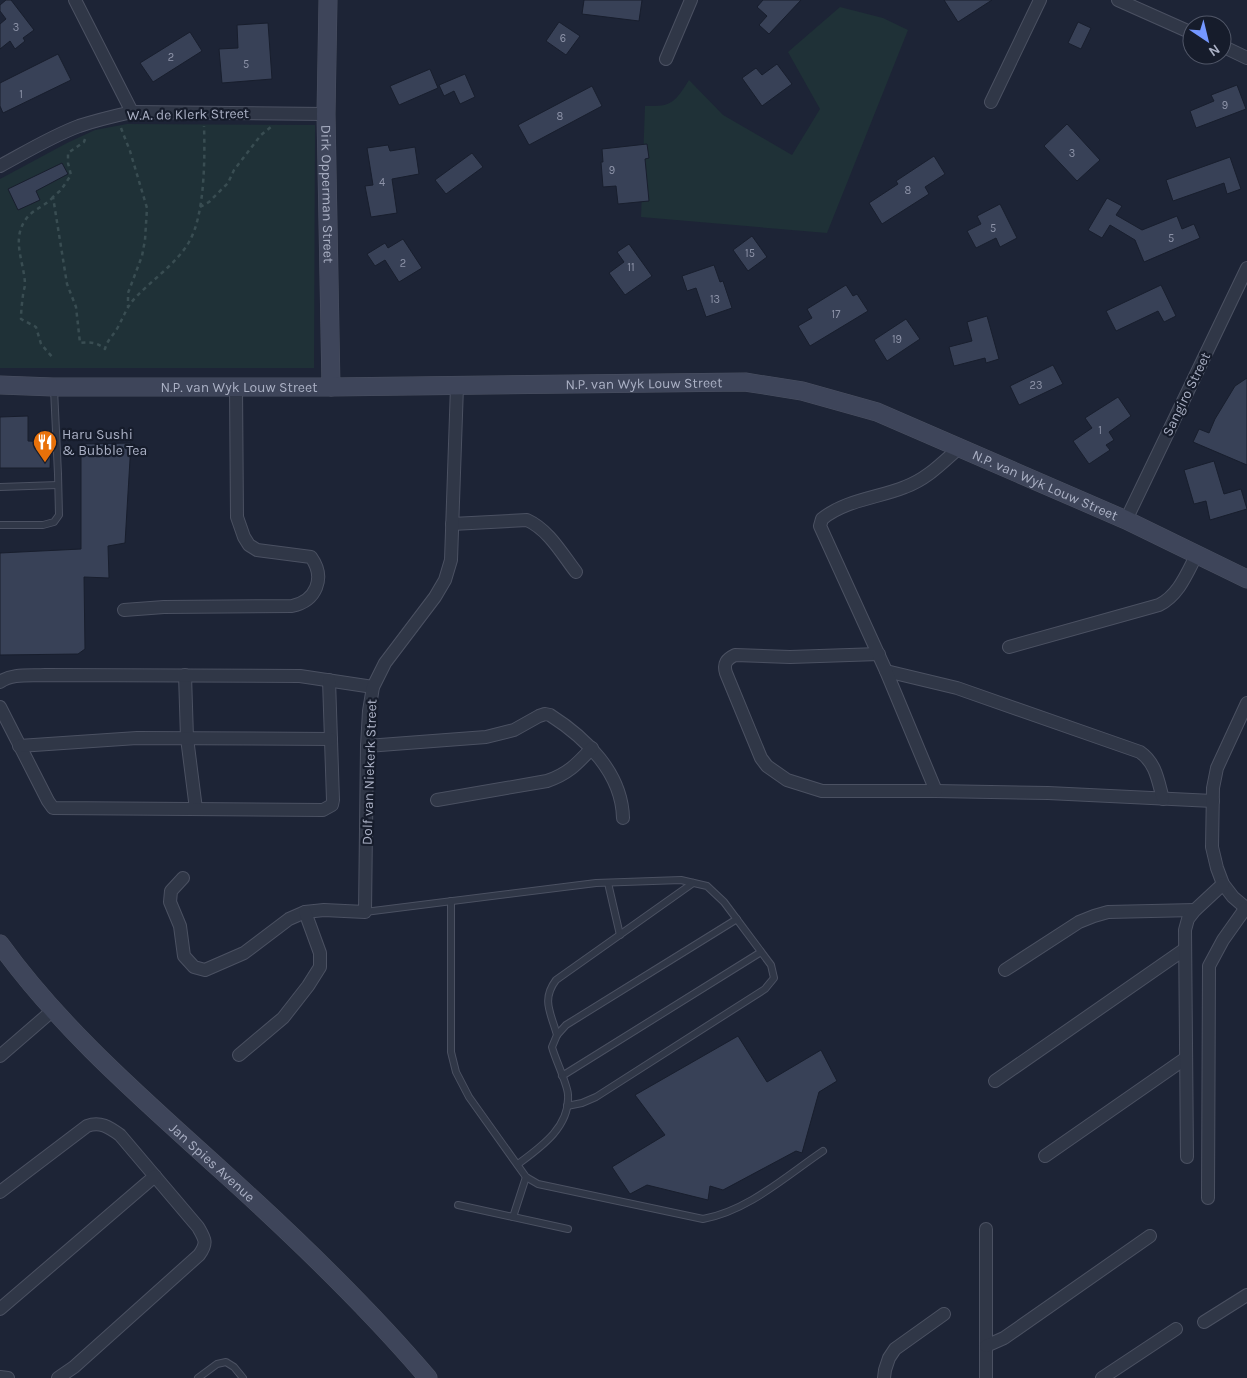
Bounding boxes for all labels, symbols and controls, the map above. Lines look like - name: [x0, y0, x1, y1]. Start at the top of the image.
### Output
- north arrow: [1182, 15, 1232, 65]
- house number: 3: [13, 21, 19, 34]
- house number: 6: [560, 32, 566, 45]
- text: N: [1205, 40, 1223, 60]
- house number: 2: [168, 51, 174, 64]
- house number: 5: [243, 58, 249, 71]
- house number: 1: [19, 88, 23, 101]
- house number: 9: [1222, 99, 1228, 112]
- street label: W.A. de Klerk Street: [127, 105, 249, 124]
- house number: 8: [557, 110, 564, 123]
- street label: Dirk Opperman Street: [317, 125, 337, 263]
- house number: 3: [1069, 147, 1075, 160]
- house number: 9: [609, 164, 615, 177]
- house number: 4: [379, 176, 385, 189]
- house number: 8: [905, 184, 912, 197]
- house number: 5: [990, 222, 996, 235]
- house number: 5: [1168, 232, 1174, 245]
- house number: 15: [745, 247, 755, 260]
- house number: 2: [400, 257, 406, 270]
- house number: 11: [627, 261, 635, 274]
- house number: 13: [710, 293, 720, 306]
- house number: 17: [832, 308, 840, 321]
- house number: 19: [892, 333, 902, 346]
- street label: Sangiro Street: [1159, 350, 1214, 439]
- street label: N.P. van Wyk Louw Street: [565, 374, 723, 393]
- street label: N.P. van Wyk Louw Street: [160, 379, 318, 396]
- house number: 23: [1030, 379, 1042, 392]
- house number: 1: [1098, 424, 1102, 437]
- place label: Haru Sushi & Bubble Tea: [62, 426, 147, 459]
- restaurant icon: Haru Sushi & Bubble Tea: [32, 429, 58, 463]
- street label: N.P. van Wyk Louw Street: [970, 446, 1120, 524]
- street label: Dolf van Niekerk Street: [358, 699, 381, 845]
- street label: Jan Spies Avenue: [165, 1119, 258, 1206]

